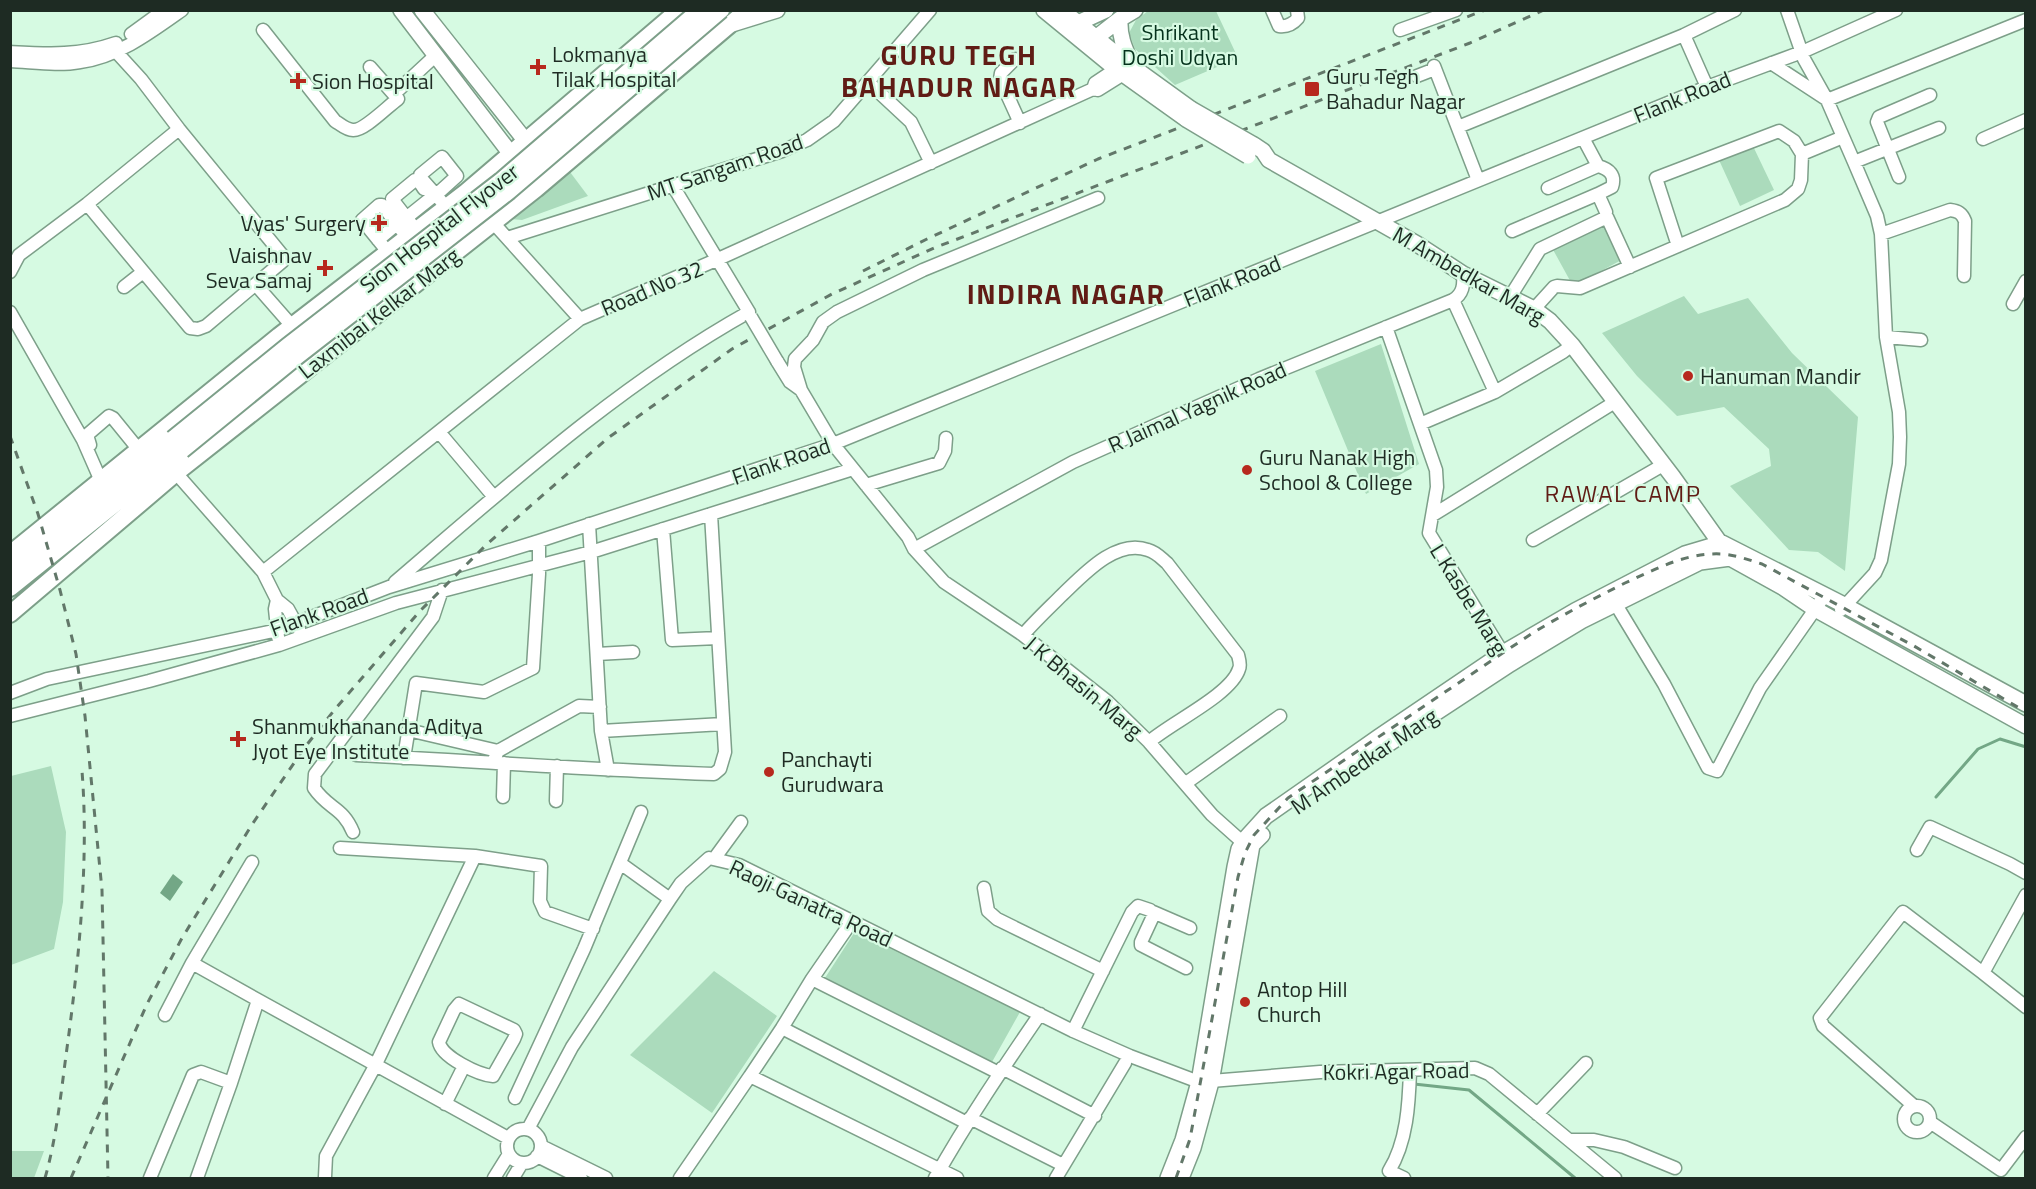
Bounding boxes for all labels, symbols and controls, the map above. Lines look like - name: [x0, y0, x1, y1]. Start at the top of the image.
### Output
- park label: Shrikant Doshi Udyan: [1122, 15, 1238, 74]
- district label: GURU TEGH BAHADUR NAGAR: [841, 33, 1077, 108]
- place label: Lokmanya Tilak Hospital: [552, 37, 677, 96]
- marker: Lokmanya Tilak Hospital: [529, 58, 547, 76]
- place label: Guru Tegh Bahadur Nagar: [1326, 59, 1465, 118]
- street label: Flank Road: [1628, 62, 1736, 132]
- place label: Sion Hospital: [312, 64, 434, 98]
- marker: Sion Hospital: [289, 72, 307, 90]
- marker: Guru Tegh Bahadur Nagar: [1303, 80, 1321, 98]
- street label: MT Sangam Road: [642, 124, 808, 210]
- street label: Sion Hospital Flyover: [352, 155, 526, 301]
- place label: Vyas' Surgery: [241, 206, 366, 240]
- marker: Vyas' Surgery: [370, 214, 388, 232]
- street label: M Ambedkar Marg: [1386, 217, 1552, 333]
- place label: Vaishnav Seva Samaj: [206, 238, 312, 297]
- street label: Laxmibai Kelkar Marg: [291, 239, 467, 387]
- street label: Flank Road: [1178, 246, 1286, 316]
- street label: Road No 32: [595, 251, 709, 325]
- marker: Vaishnav Seva Samaj: [316, 259, 334, 277]
- district label: INDIRA NAGAR: [967, 272, 1165, 315]
- street label: R Jaimal Yagnik Road: [1102, 352, 1292, 462]
- place label: Hanuman Mandir: [1700, 359, 1861, 393]
- marker: Hanuman Mandir: [1681, 369, 1695, 383]
- street label: Flank Road: [727, 428, 835, 494]
- place label: Guru Nanak High School & College: [1259, 440, 1415, 499]
- marker: Guru Nanak High School & College: [1240, 463, 1254, 477]
- district label: RAWAL CAMP: [1545, 475, 1701, 511]
- street label: L Kasbe Marg: [1421, 537, 1517, 661]
- street label: Flank Road: [265, 578, 373, 646]
- street label: J K Bhasin Marg: [1018, 627, 1150, 747]
- street label: M Ambedkar Marg: [1283, 699, 1445, 823]
- place label: Shanmukhananda Aditya Jyot Eye Institute: [252, 709, 483, 768]
- marker: Shanmukhananda Aditya Jyot Eye Institute: [229, 730, 247, 748]
- place label: Panchayti Gurudwara: [781, 742, 883, 801]
- marker: Panchayti Gurudwara: [762, 765, 776, 779]
- street label: Raoji Ganatra Road: [724, 850, 898, 956]
- place label: Antop Hill Church: [1257, 972, 1347, 1031]
- marker: Antop Hill Church: [1238, 995, 1252, 1009]
- street label: Kokri Agar Road: [1322, 1053, 1470, 1089]

